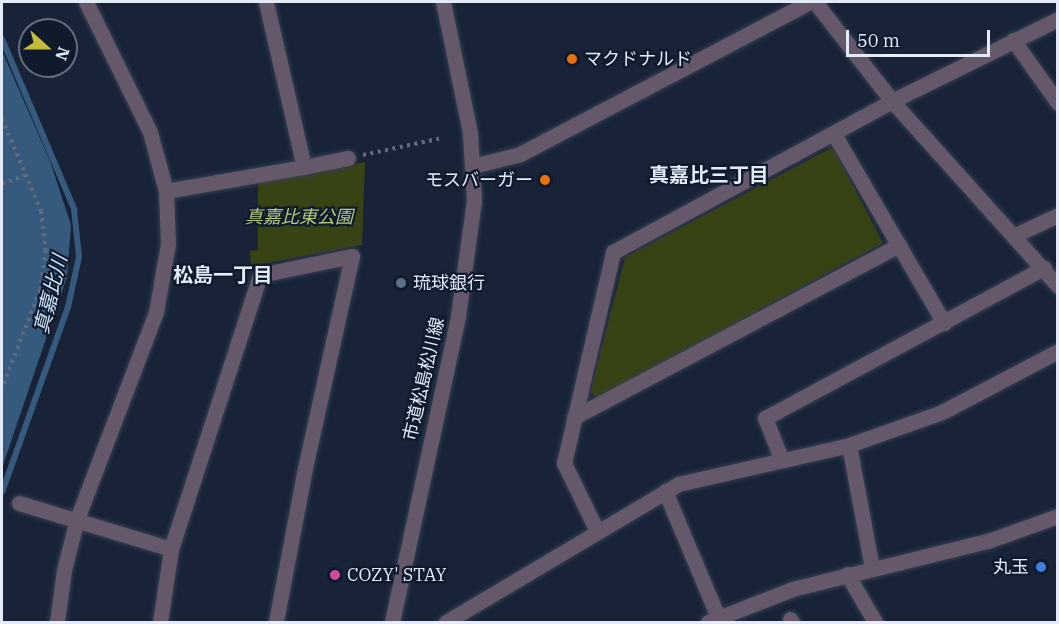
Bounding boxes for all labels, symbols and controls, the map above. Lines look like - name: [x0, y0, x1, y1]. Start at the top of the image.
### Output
- north arrow: [18, 18, 78, 78]
- scale bar: [849, 18, 993, 56]
- text: 50 m: [857, 29, 900, 52]
- text: N: [51, 44, 75, 63]
- place label: マクドナルド: [584, 48, 692, 70]
- marker: マクドナルド: [565, 52, 579, 66]
- district label: 真嘉比三丁目: [649, 162, 769, 186]
- place label: モスバーガー: [425, 169, 533, 191]
- marker: モスバーガー: [538, 173, 552, 187]
- park label: 真嘉比東公園: [245, 206, 353, 228]
- water label: 真嘉比川: [29, 252, 71, 336]
- district label: 松島一丁目: [173, 262, 273, 286]
- place label: 琉球銀行: [413, 272, 485, 294]
- marker: 琉球銀行: [394, 276, 408, 290]
- street label: 市道松島松川線: [399, 315, 449, 443]
- place label: 丸玉: [993, 556, 1029, 578]
- marker: 丸玉: [1034, 560, 1048, 574]
- place label: COZY' STAY: [347, 564, 447, 586]
- marker: COZY' STAY: [328, 568, 342, 582]

